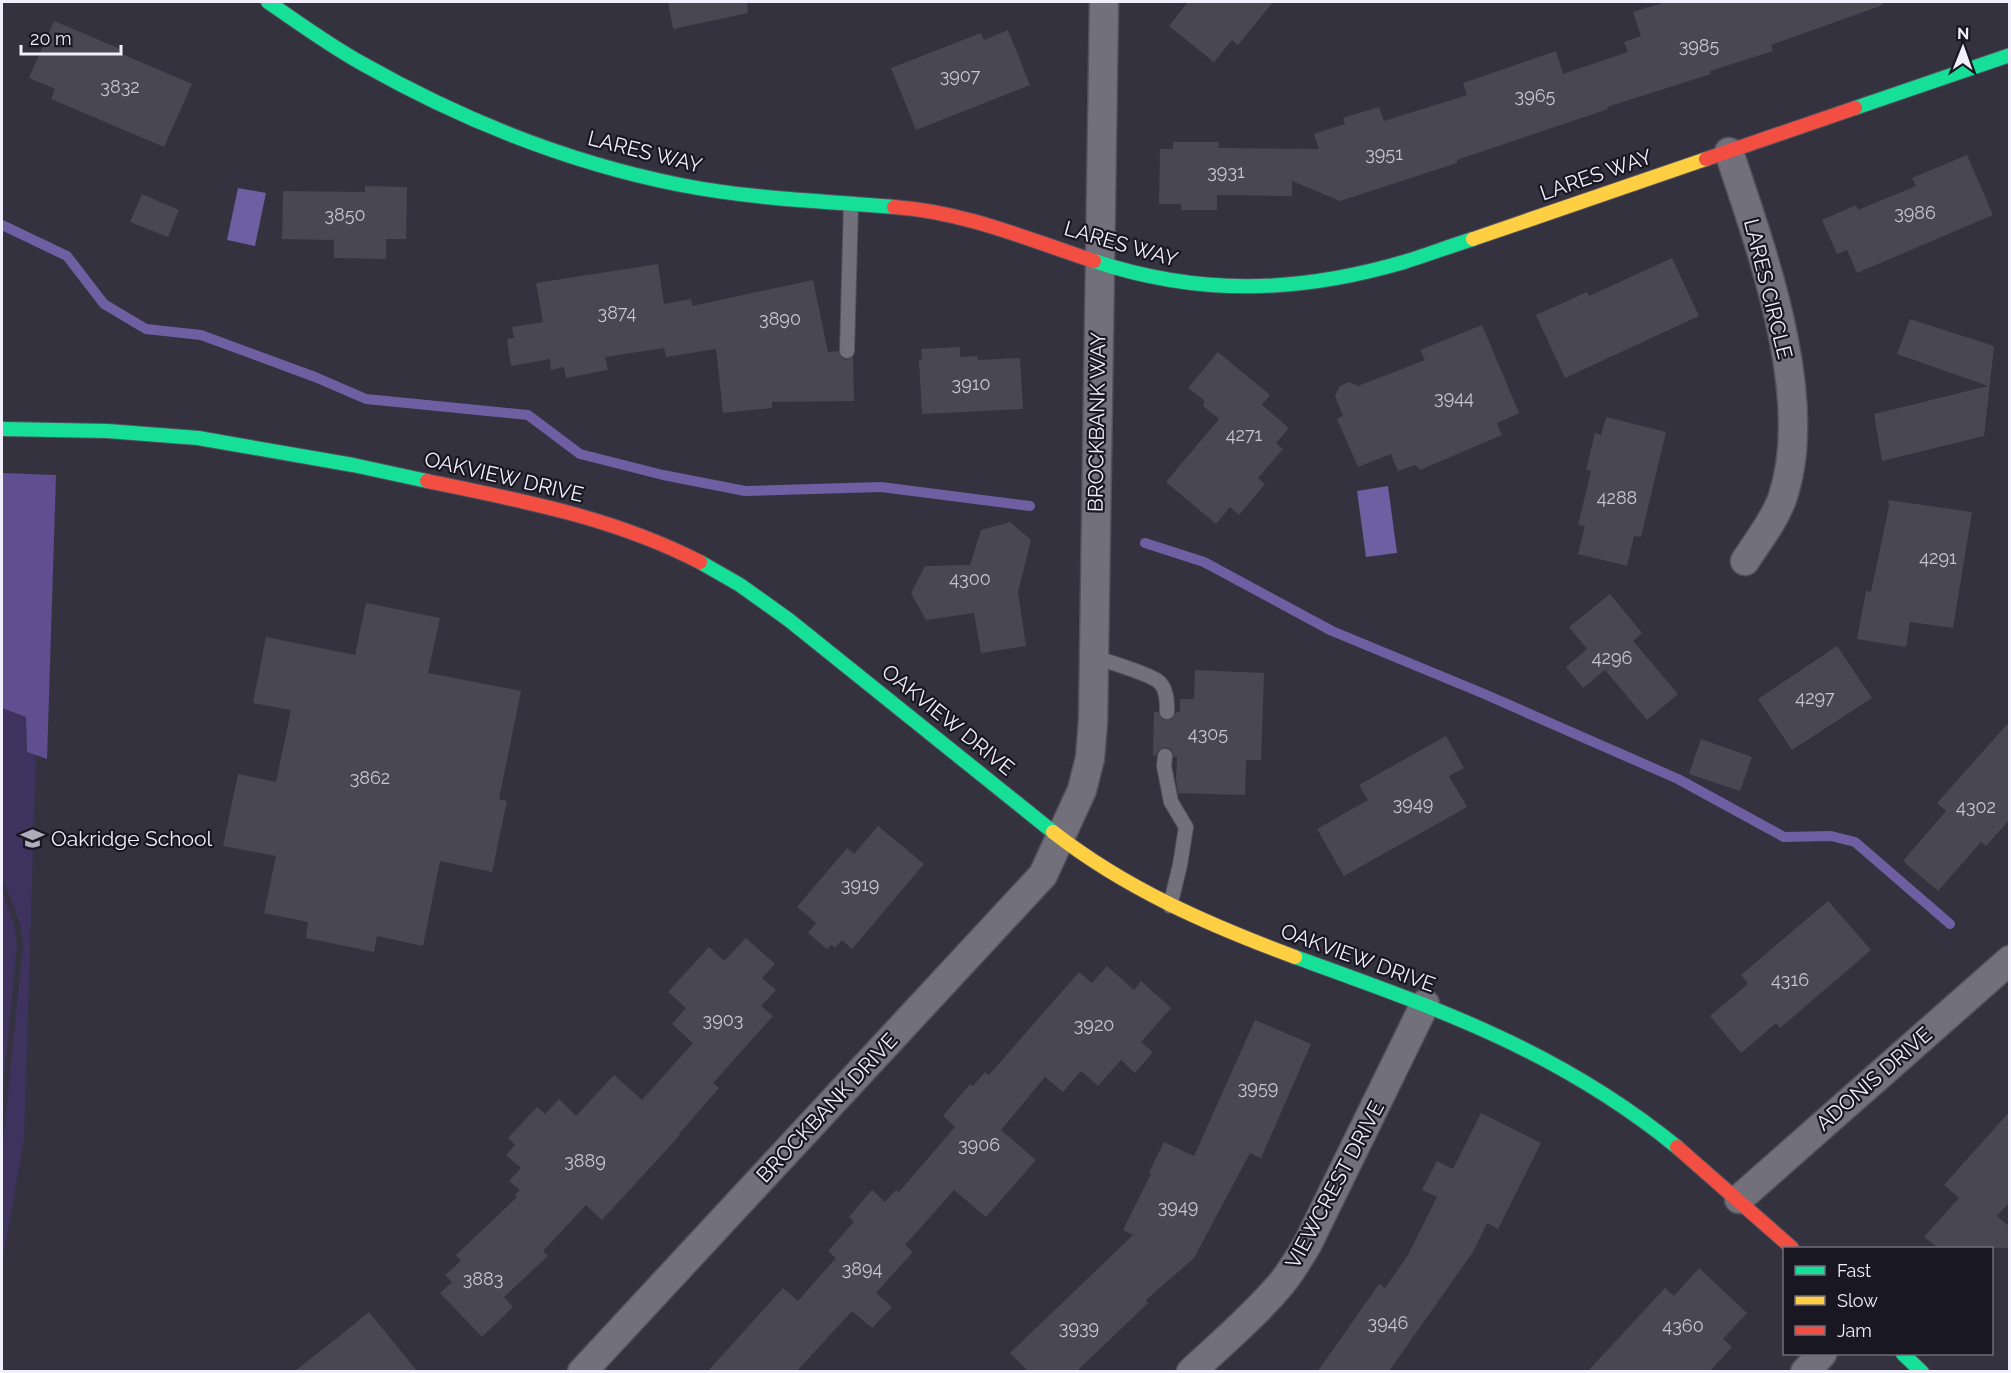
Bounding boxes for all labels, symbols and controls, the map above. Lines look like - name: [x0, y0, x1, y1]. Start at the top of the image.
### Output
- scale bar: [21, 18, 122, 56]
- north arrow: [1933, 18, 1993, 78]
- text: N: [1957, 24, 1970, 43]
- text: 20 m: [30, 28, 72, 49]
- house number: 3985: [1679, 35, 1720, 56]
- house number: 3907: [940, 65, 981, 86]
- house number: 3832: [100, 76, 140, 97]
- house number: 3965: [1515, 85, 1556, 106]
- street label: LARES WAY: [585, 125, 705, 178]
- house number: 3951: [1365, 143, 1403, 164]
- street label: LARES WAY: [1536, 144, 1656, 205]
- house number: 3931: [1207, 161, 1245, 182]
- house number: 3986: [1894, 202, 1936, 223]
- house number: 3850: [324, 204, 366, 225]
- street label: LARES WAY: [1061, 215, 1181, 272]
- street label: LARES CIRCLE: [1739, 216, 1798, 362]
- house number: 3874: [598, 302, 637, 323]
- house number: 3890: [759, 308, 801, 329]
- street label: BROCKBANK WAY: [1082, 331, 1111, 512]
- house number: 3910: [952, 373, 990, 394]
- house number: 3944: [1434, 387, 1474, 408]
- house number: 4271: [1226, 424, 1263, 445]
- street label: OAKVIEW DRIVE: [422, 446, 586, 507]
- house number: 4288: [1597, 487, 1637, 508]
- house number: 4291: [1919, 547, 1957, 568]
- house number: 4300: [949, 568, 991, 589]
- house number: 4296: [1592, 647, 1632, 668]
- street label: OAKVIEW DRIVE: [877, 659, 1019, 781]
- house number: 4297: [1795, 687, 1835, 708]
- house number: 4305: [1188, 723, 1228, 744]
- house number: 3862: [350, 767, 390, 788]
- house number: 3949: [1393, 793, 1433, 814]
- house number: 4302: [1956, 796, 1996, 817]
- school or university icon: Oakridge School: [20, 826, 46, 852]
- place label: Oakridge School: [51, 826, 212, 851]
- house number: 3919: [841, 874, 879, 895]
- street label: OAKVIEW DRIVE: [1277, 918, 1439, 997]
- house number: 4316: [1771, 969, 1809, 990]
- house number: 3903: [703, 1009, 743, 1030]
- house number: 3920: [1074, 1014, 1114, 1035]
- street label: ADONIS DRIVE: [1811, 1021, 1937, 1136]
- street label: BROCKBANK DRIVE: [751, 1028, 902, 1188]
- house number: 3959: [1238, 1077, 1278, 1098]
- street label: VIEWCREST DRIVE: [1280, 1097, 1389, 1273]
- house number: 3906: [958, 1134, 1000, 1155]
- house number: 3889: [564, 1150, 606, 1171]
- house number: 3949: [1158, 1196, 1198, 1217]
- legend: [1783, 1247, 1993, 1355]
- house number: 3894: [842, 1258, 882, 1279]
- text: Fast: [1837, 1260, 1871, 1281]
- house number: 3883: [463, 1268, 503, 1289]
- text: Slow: [1837, 1290, 1878, 1311]
- house number: 3946: [1368, 1312, 1409, 1333]
- house number: 4360: [1662, 1315, 1704, 1336]
- house number: 3939: [1059, 1317, 1099, 1338]
- text: Jam: [1837, 1320, 1872, 1341]

